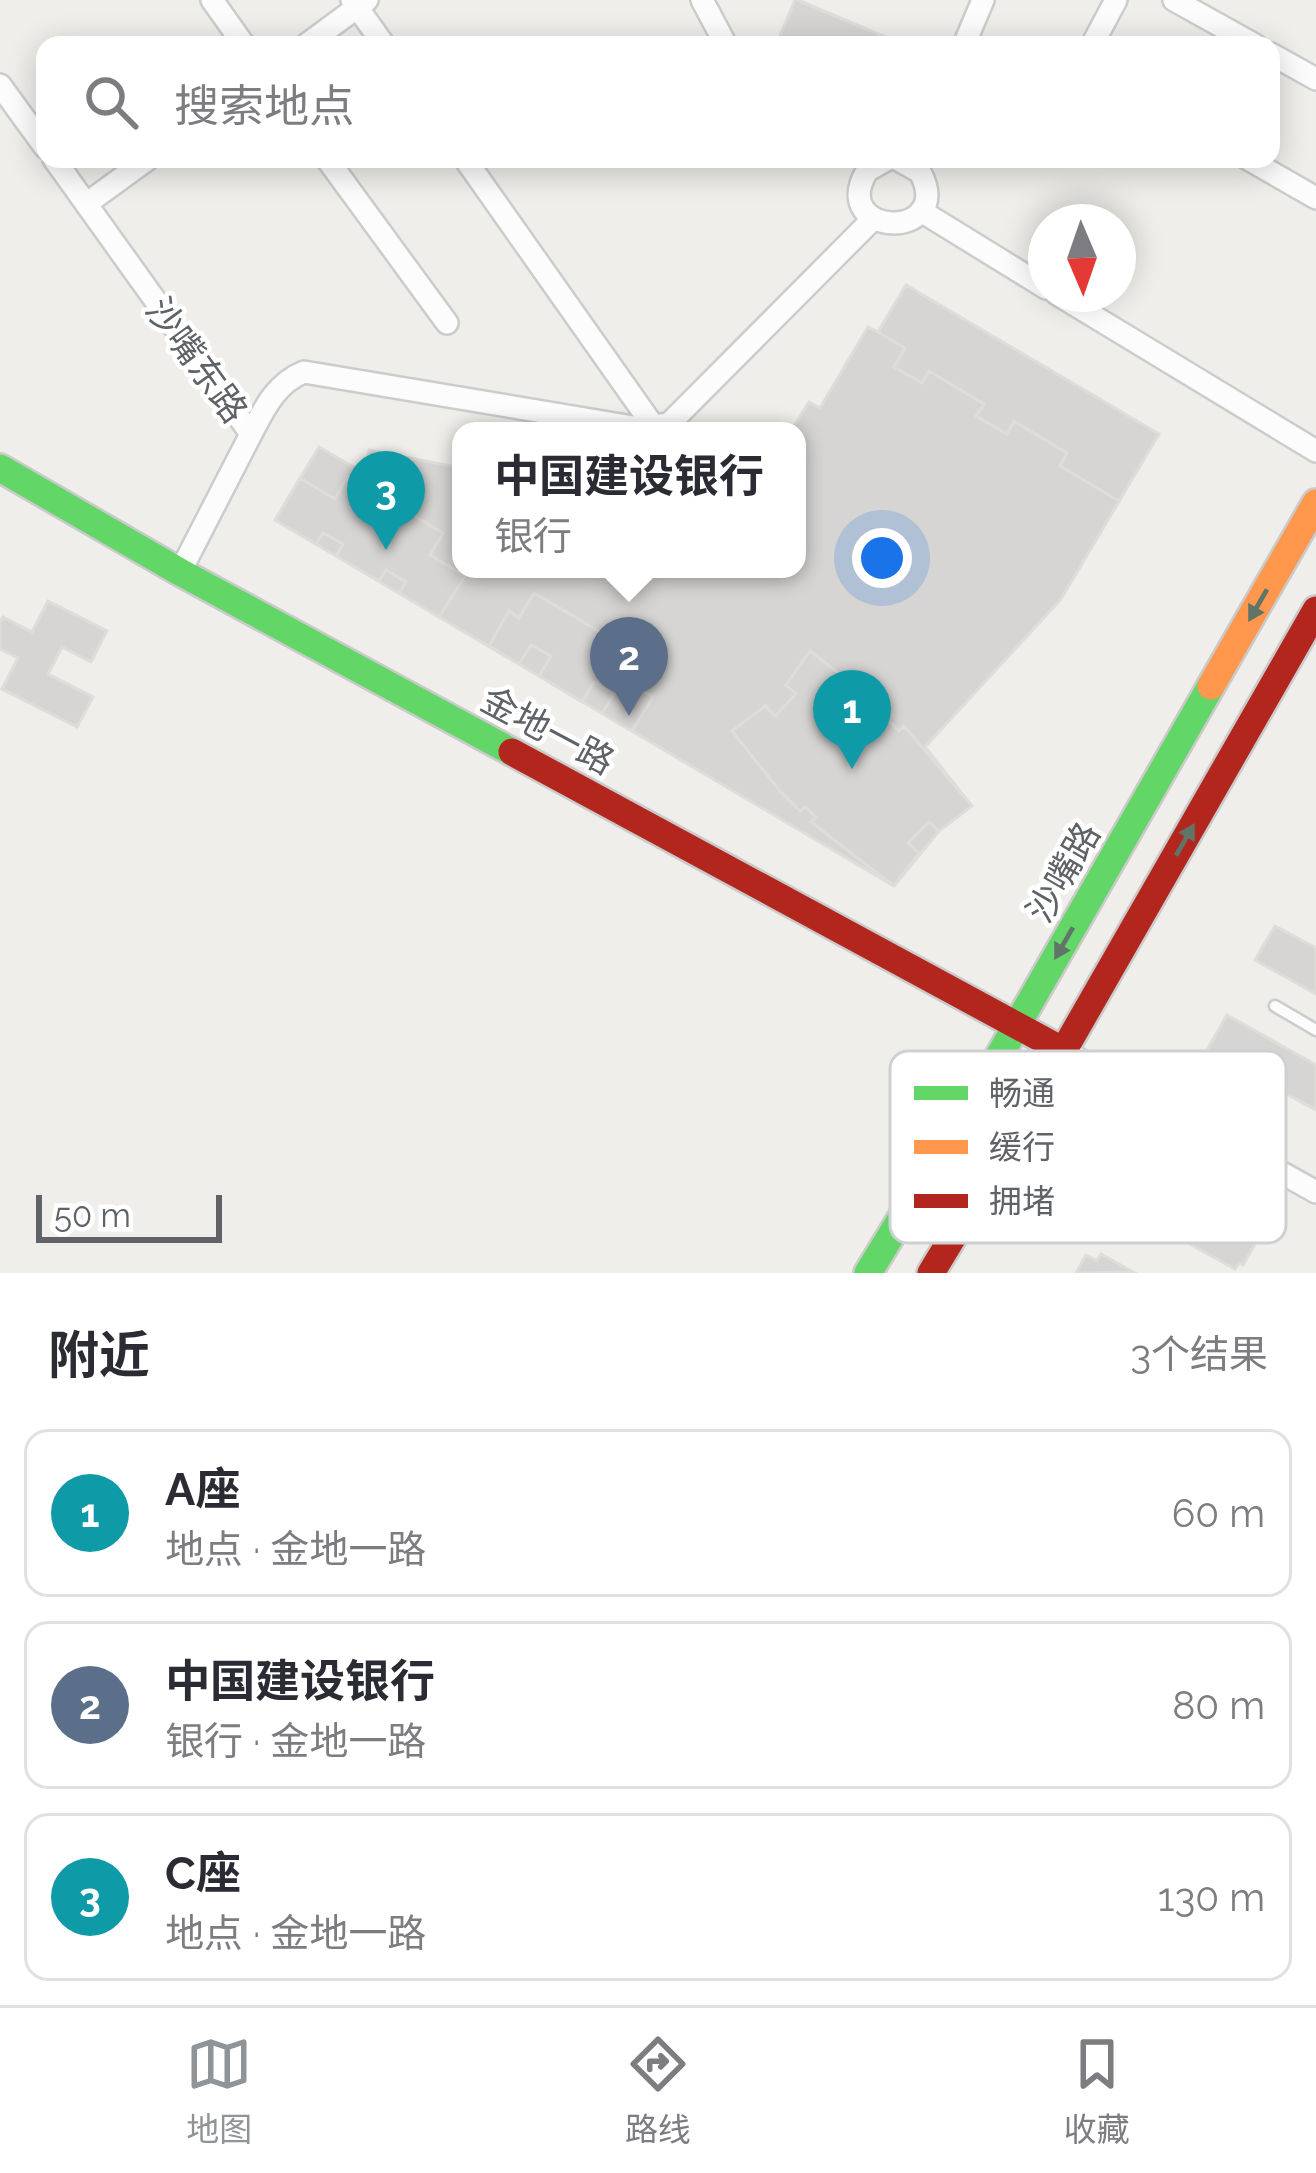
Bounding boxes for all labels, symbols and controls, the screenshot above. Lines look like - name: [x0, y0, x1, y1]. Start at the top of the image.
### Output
- search box: [36, 36, 1280, 168]
- icon: search: [78, 69, 144, 135]
- text: 搜索地点: [174, 80, 354, 133]
- north arrow: [1028, 204, 1136, 312]
- street label: 沙嘴东路: [138, 289, 256, 431]
- popup: [452, 422, 806, 578]
- text: 中国建设银行: [494, 450, 764, 503]
- pin: 3: [347, 451, 425, 550]
- text: 银行: [494, 513, 572, 559]
- your location: [852, 528, 912, 588]
- one-way arrow: [1248, 588, 1269, 622]
- pin: 2: [590, 617, 668, 716]
- pin: 1: [813, 670, 891, 769]
- street label: 金地一路: [475, 678, 621, 782]
- street label: 沙嘴路: [1018, 815, 1108, 929]
- one-way arrow: [1173, 823, 1194, 857]
- one-way arrow: [1054, 926, 1075, 960]
- legend: [890, 1051, 1286, 1243]
- text: 畅通: [989, 1074, 1055, 1113]
- text: 缓行: [989, 1128, 1055, 1167]
- text: 拥堵: [989, 1182, 1055, 1221]
- scale bar: [36, 1189, 222, 1242]
- text: 50 m: [54, 1196, 131, 1235]
- text: 附近: [48, 1325, 150, 1385]
- text: 3个结果: [1130, 1331, 1268, 1377]
- text: A座: [165, 1463, 240, 1516]
- text: 1: [80, 1490, 100, 1536]
- text: 60 m: [1172, 1490, 1265, 1536]
- text: 地点 · 金地一路: [165, 1526, 426, 1572]
- text: 中国建设银行: [165, 1655, 435, 1708]
- text: 2: [79, 1682, 101, 1728]
- text: 80 m: [1172, 1682, 1265, 1728]
- text: 银行 · 金地一路: [165, 1718, 426, 1764]
- text: C座: [165, 1847, 241, 1900]
- text: 3: [79, 1874, 101, 1920]
- text: 130 m: [1158, 1874, 1265, 1920]
- text: 地点 · 金地一路: [165, 1910, 426, 1956]
- tab: 地图: [186, 2031, 252, 2151]
- tab: 路线: [625, 2031, 691, 2151]
- tab: 收藏: [1064, 2031, 1130, 2151]

